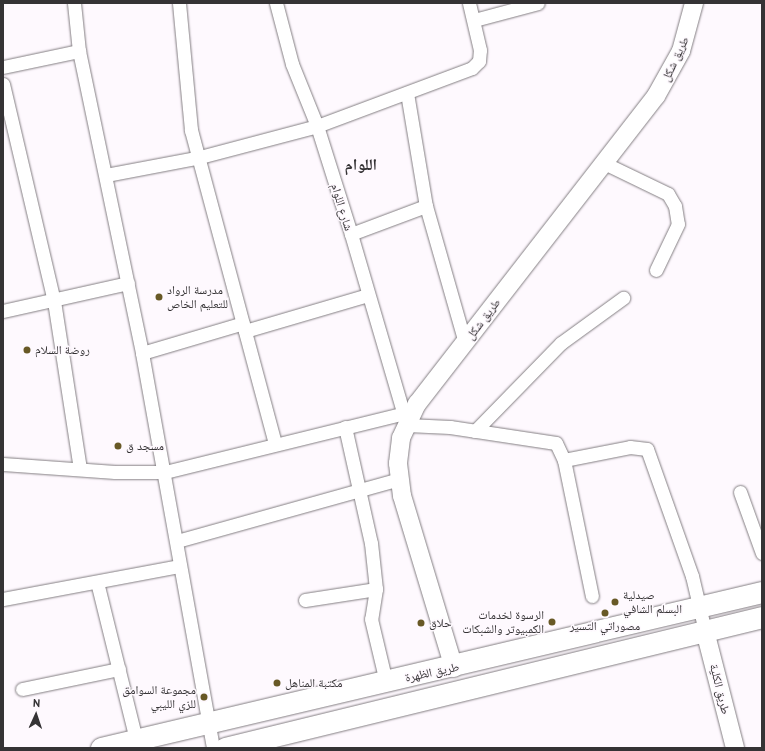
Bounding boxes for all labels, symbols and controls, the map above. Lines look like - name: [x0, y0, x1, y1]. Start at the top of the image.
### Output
- street label: طريق شكل: [658, 34, 692, 84]
- district label: اللوام: [345, 154, 377, 174]
- street label: شارع اللوام: [328, 182, 356, 232]
- place label: مدرسة الرواد للتعليم الخاص: [167, 283, 228, 311]
- marker: مدرسة الرواد للتعليم الخاص: [154, 292, 164, 302]
- street label: طريق شكل: [463, 295, 503, 343]
- place label: روضة السلام: [35, 343, 90, 357]
- marker: روضة السلام: [22, 345, 32, 355]
- place label: مسجد ق: [126, 439, 164, 453]
- marker: مسجد ق: [113, 441, 123, 451]
- place label: صيدلية البسلم الشافي: [623, 588, 682, 616]
- marker: صيدلية البسلم الشافي: [610, 597, 620, 607]
- place label: الرسوة لخدمات الكمبيوتر والشبكات: [462, 608, 544, 636]
- marker: مصوراتي التسير: [600, 608, 610, 618]
- place label: حلاق: [429, 616, 452, 630]
- marker: الرسوة لخدمات الكمبيوتر والشبكات: [547, 617, 557, 627]
- marker: حلاق: [416, 618, 426, 628]
- place label: مصوراتي التسير: [570, 619, 640, 633]
- street label: طريق الظهرة: [404, 659, 460, 685]
- street label: طريق الكلية: [707, 662, 733, 716]
- place label: مكتبة المناهل: [285, 676, 343, 690]
- marker: مكتبة المناهل: [272, 678, 282, 688]
- place label: مجموعة السوامق للزي الليبي: [122, 683, 196, 711]
- marker: مجموعة السوامق للزي الليبي: [199, 692, 209, 702]
- north arrow: [16, 695, 56, 735]
- text: N: [33, 696, 41, 710]

